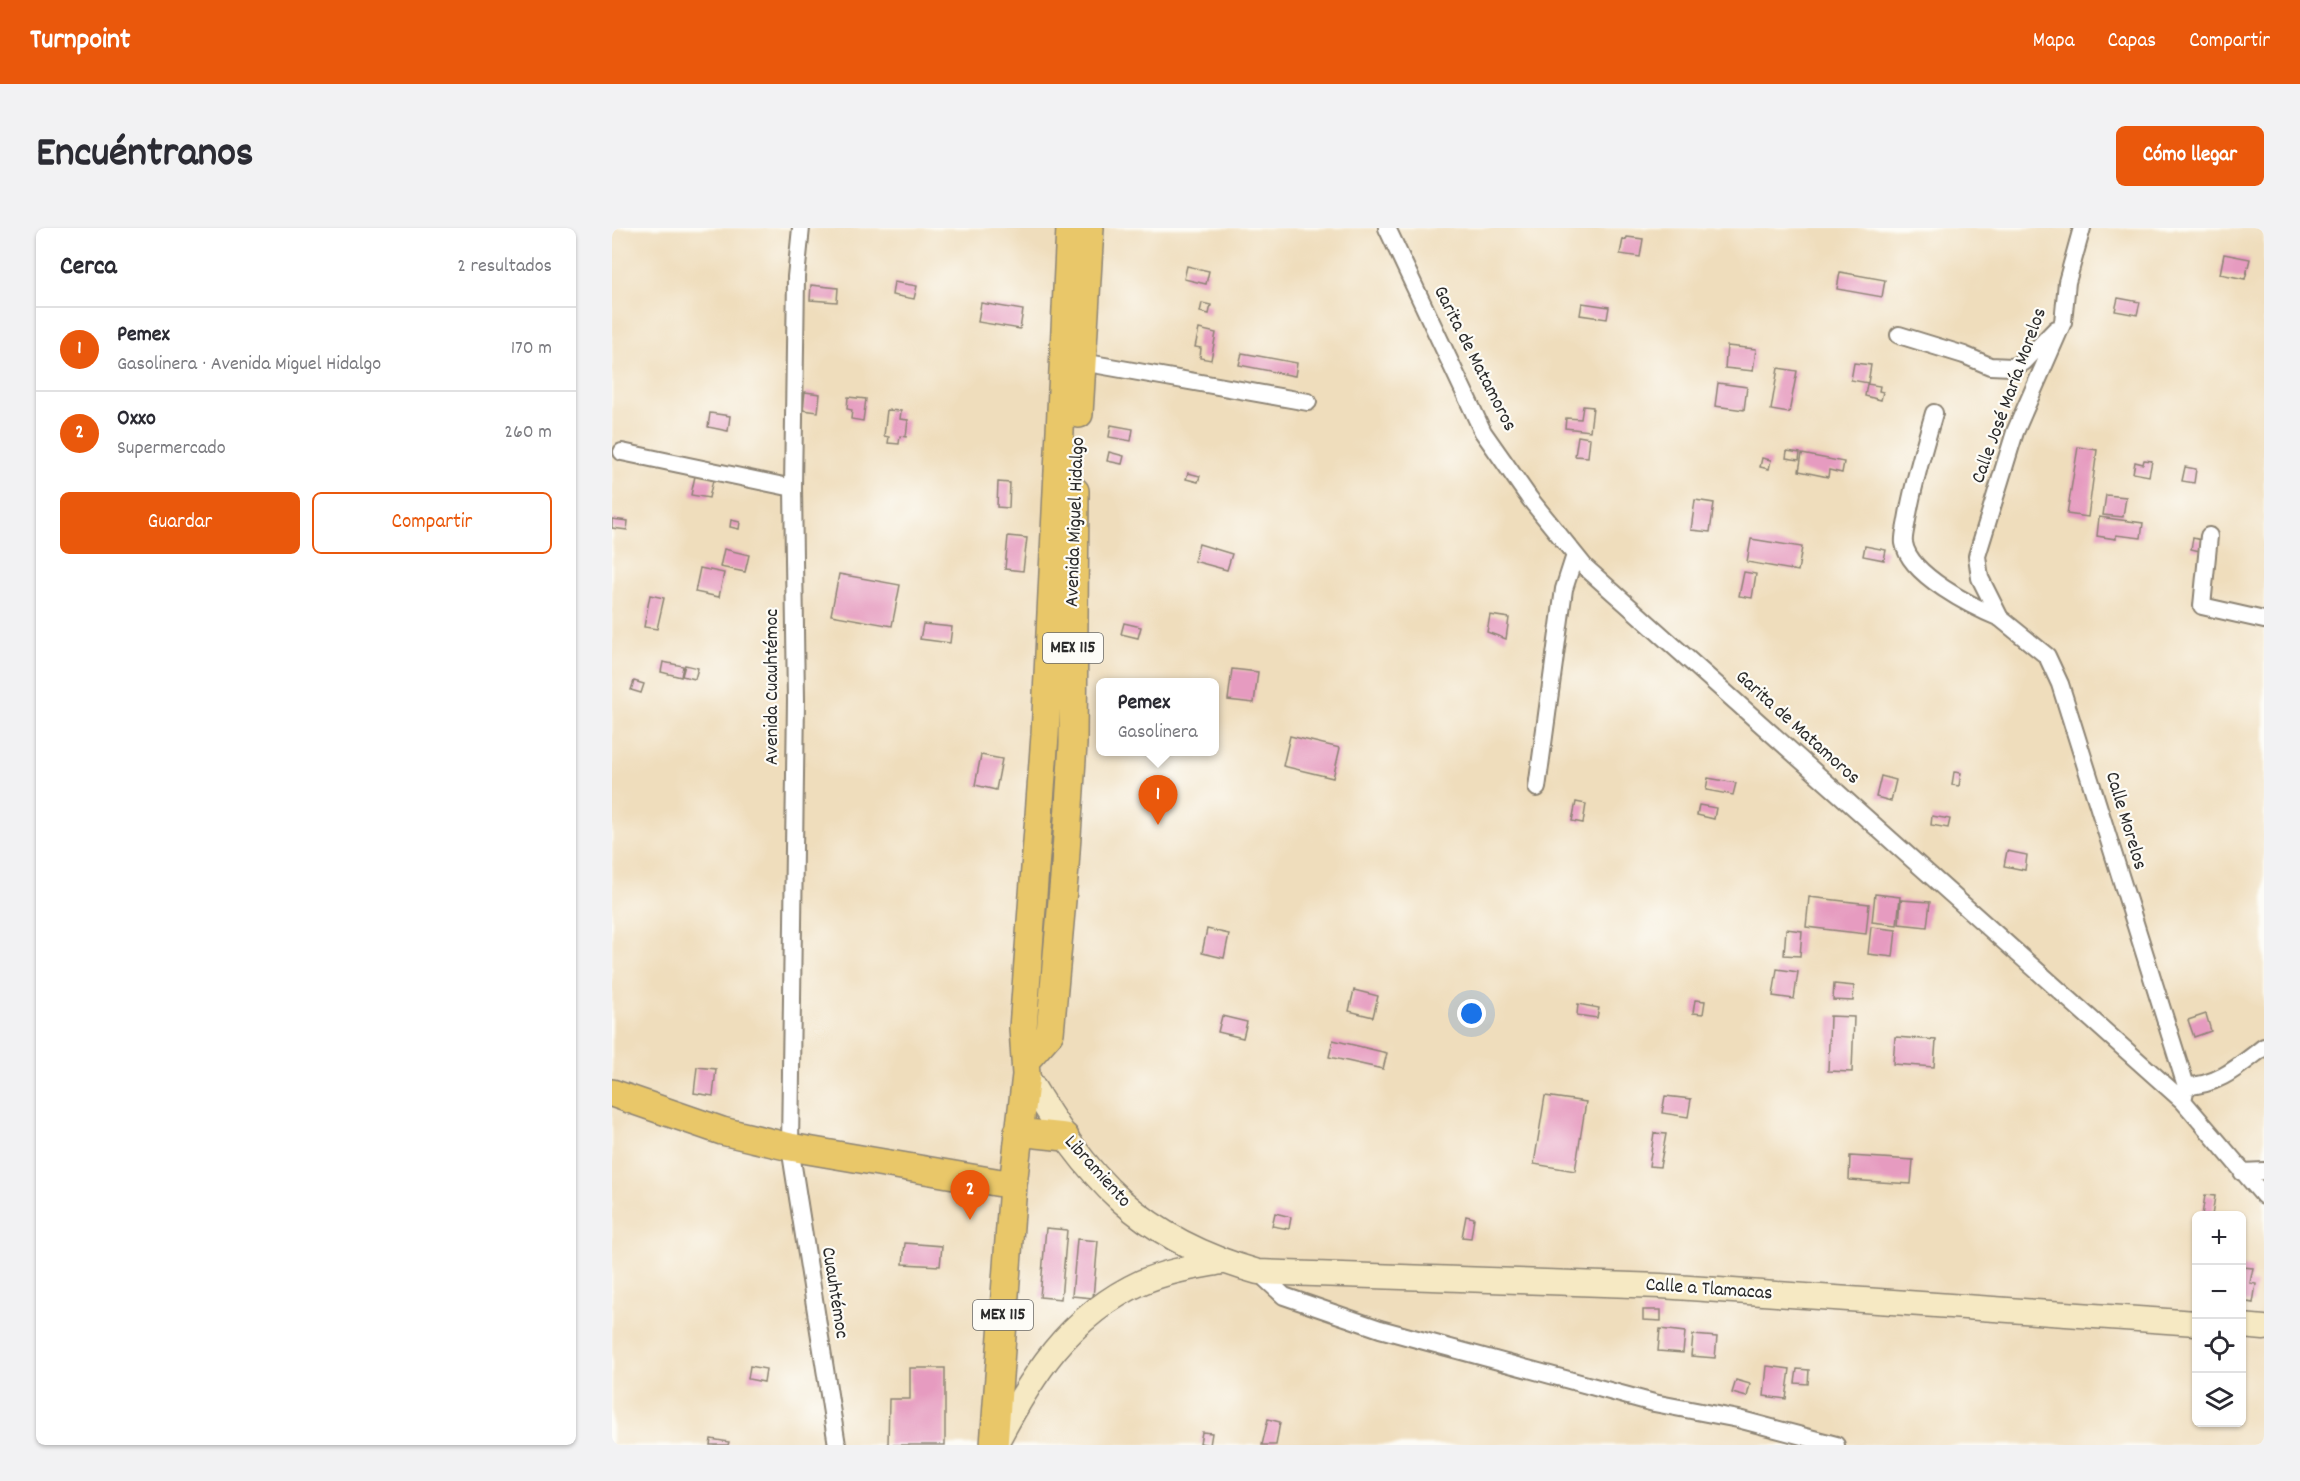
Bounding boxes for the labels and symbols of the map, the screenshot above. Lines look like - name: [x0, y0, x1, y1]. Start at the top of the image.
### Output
- street label: Garita de Matamoros: [1425, 281, 1523, 437]
- street label: Calle José María Morelos: [1965, 304, 2055, 488]
- street label: Avenida Miguel Hidalgo: [1059, 436, 1093, 608]
- street label: Avenida Cuauhtémoc: [759, 609, 787, 765]
- road number: MEX 115: [1043, 633, 1103, 663]
- street label: Garita de Matamoros: [1728, 664, 1866, 792]
- street label: Calle Morelos: [2097, 769, 2153, 873]
- pin: 1: [1138, 776, 1178, 825]
- your location: [1457, 999, 1486, 1028]
- street label: Libramiento: [1057, 1130, 1137, 1215]
- pin: 2: [950, 1170, 990, 1220]
- street label: Cuauhtémoc: [813, 1245, 855, 1341]
- street label: Calle a Tlamacas: [1645, 1272, 1773, 1308]
- road number: MEX 115: [973, 1300, 1033, 1330]

